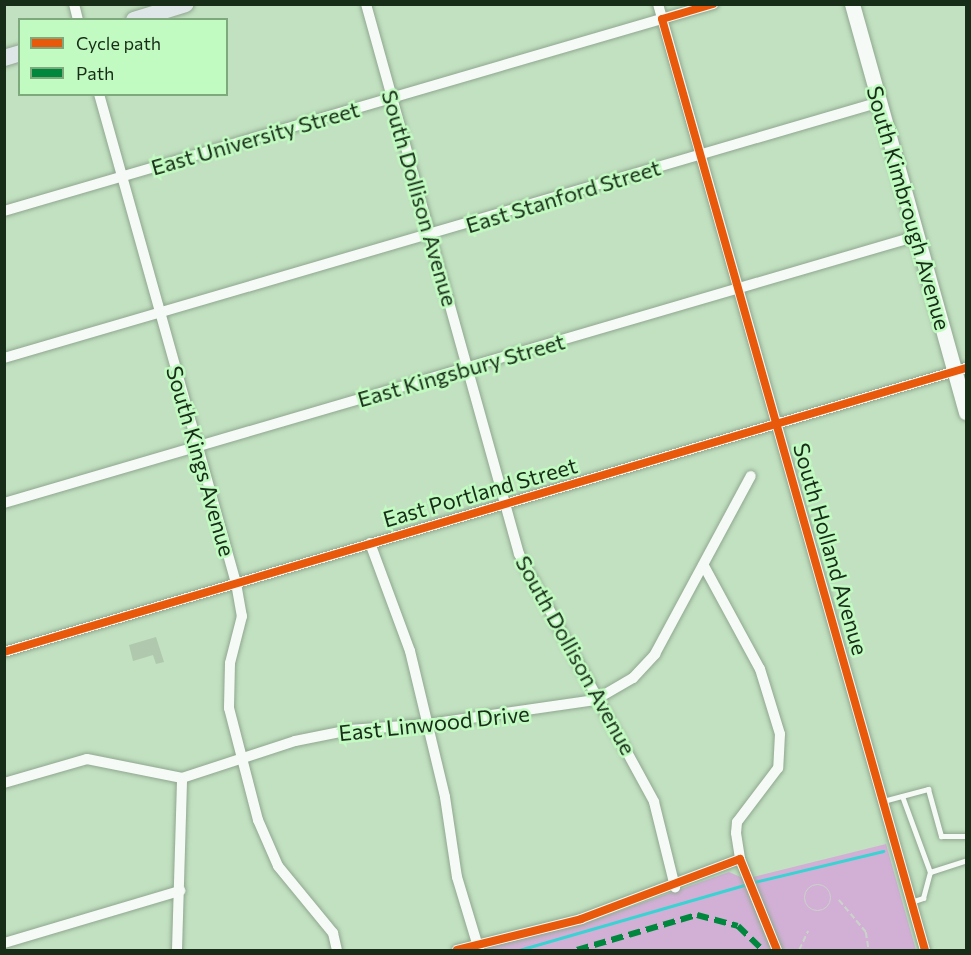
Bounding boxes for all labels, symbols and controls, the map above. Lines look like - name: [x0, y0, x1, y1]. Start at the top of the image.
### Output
- legend: [18, 18, 228, 96]
- text: Cycle path: [76, 32, 161, 54]
- text: Path: [76, 62, 114, 84]
- street label: South Kimbrough Avenue: [861, 83, 957, 333]
- street label: South Dollison Avenue: [376, 87, 464, 309]
- street label: East University Street: [148, 96, 362, 180]
- street label: East Stanford Street: [462, 154, 664, 238]
- street label: East Kingsbury Street: [354, 328, 568, 412]
- street label: South Kings Avenue: [161, 363, 241, 559]
- street label: South Holland Avenue: [788, 440, 874, 658]
- street label: East Portland Street: [380, 452, 580, 532]
- street label: South Dollison Avenue: [510, 551, 642, 759]
- street label: East Linwood Drive: [337, 700, 531, 746]

